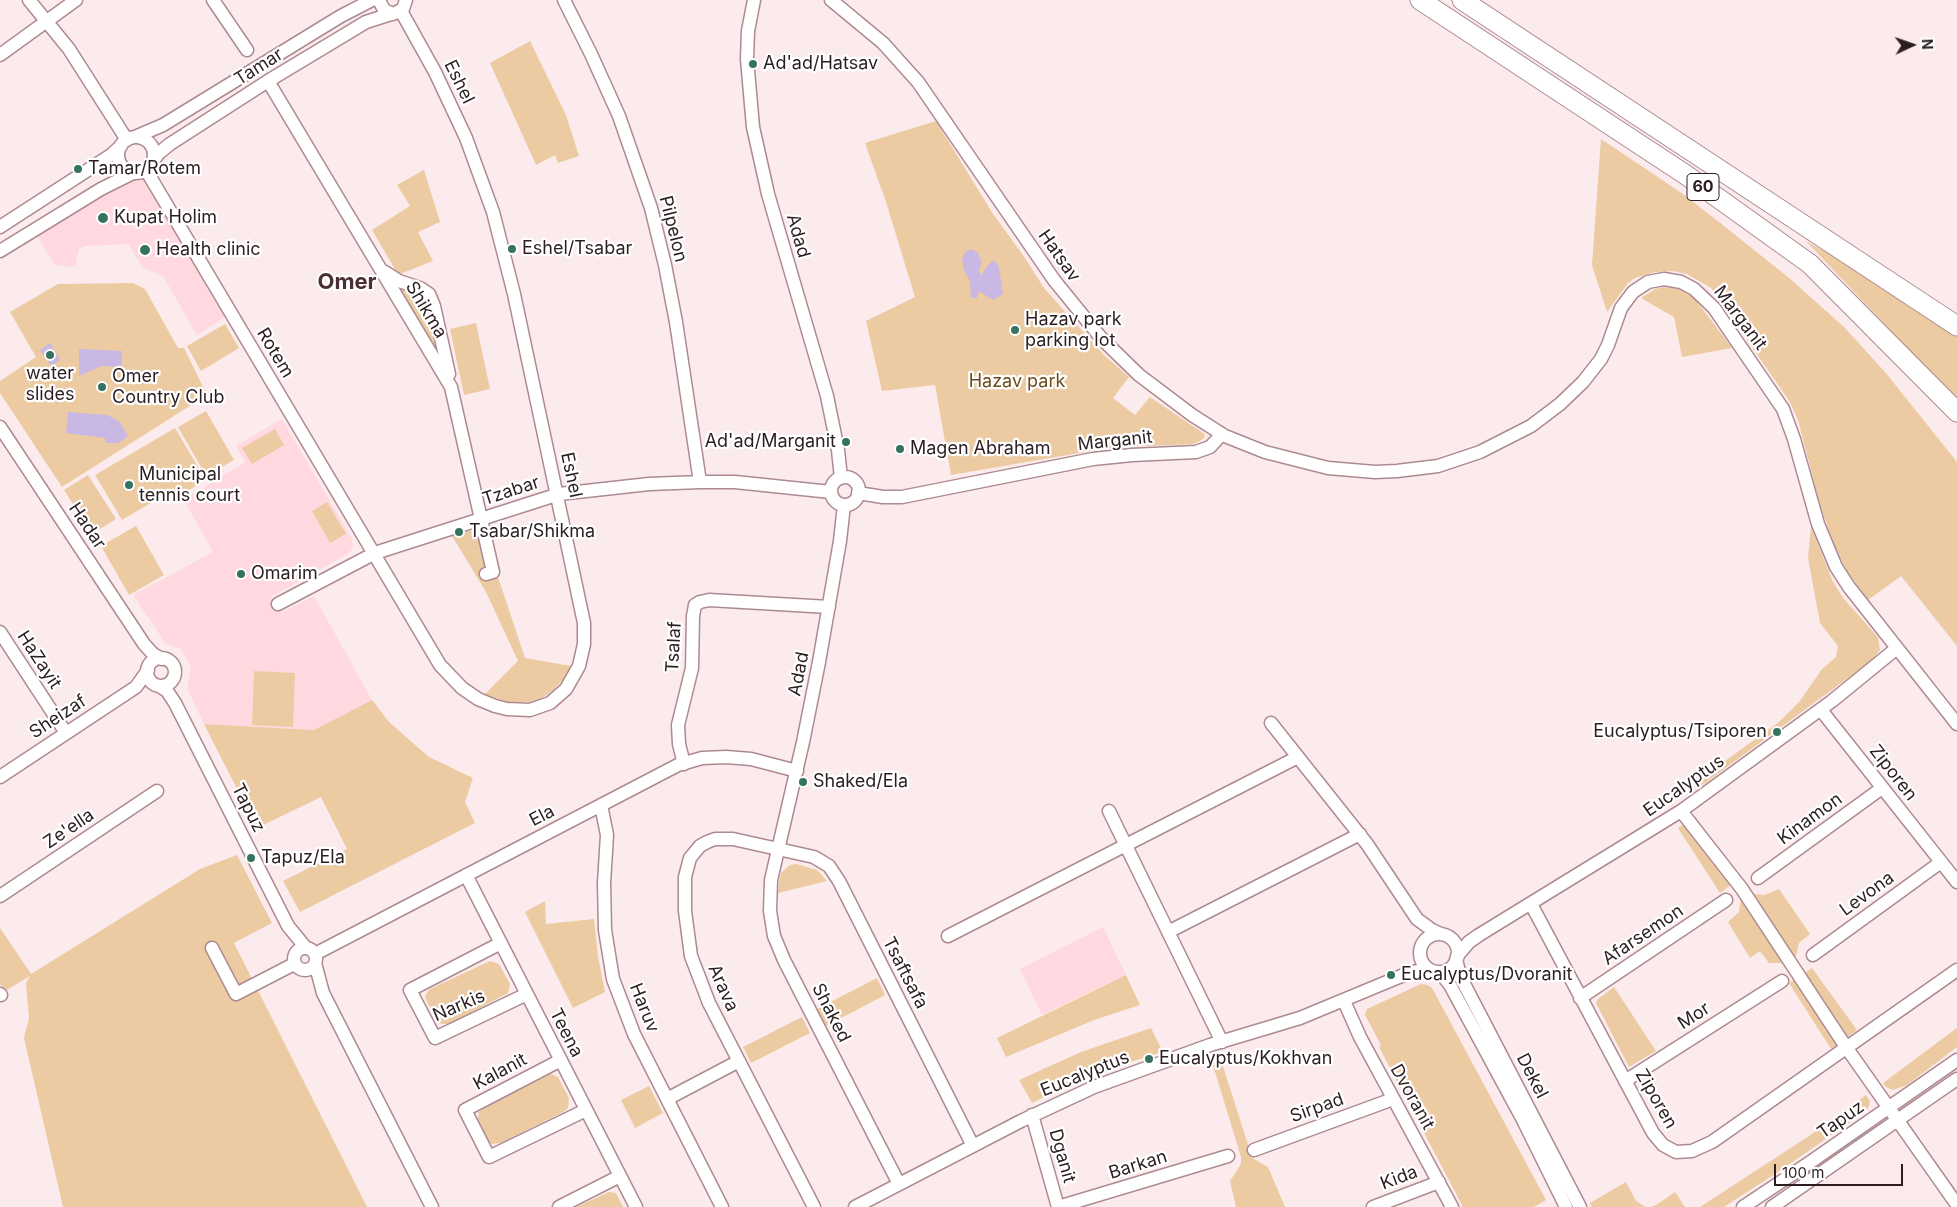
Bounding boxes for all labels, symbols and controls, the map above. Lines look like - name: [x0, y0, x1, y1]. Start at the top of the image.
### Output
- north arrow: [1887, 20, 1937, 70]
- text: N: [1919, 38, 1936, 50]
- street label: Tamar: [231, 44, 287, 90]
- place label: Ad'ad/Hatsav: [763, 53, 878, 75]
- street label: Eshel: [439, 57, 479, 107]
- marker: Ad'ad/Hatsav: [747, 58, 759, 70]
- place label: Tamar/Rotem: [88, 158, 201, 180]
- marker: Tamar/Rotem: [72, 163, 84, 175]
- road number: 60: [1687, 173, 1719, 200]
- street label: Pilpelon: [654, 194, 692, 264]
- place label: Kupat Holim: [114, 207, 217, 229]
- marker: Kupat Holim: [96, 211, 110, 225]
- street label: Adad: [781, 212, 815, 260]
- street label: Hatsav: [1033, 226, 1085, 286]
- place label: Eshel/Tsabar: [522, 238, 632, 260]
- place label: Health clinic: [156, 239, 261, 261]
- marker: Health clinic: [138, 243, 152, 257]
- marker: Eshel/Tsabar: [506, 243, 518, 255]
- district label: Omer: [317, 269, 377, 295]
- street label: Shikma: [401, 278, 451, 342]
- street label: Marganit: [1709, 282, 1771, 354]
- place label: Hazav park parking lot: [1025, 309, 1122, 352]
- street label: Rotem: [252, 324, 298, 382]
- marker: Hazav park parking lot: [1009, 324, 1021, 336]
- marker: water slides: [44, 349, 56, 361]
- place label: water slides: [25, 363, 75, 406]
- place label: Omer Country Club: [112, 366, 225, 408]
- park label: Hazav park: [969, 371, 1065, 393]
- marker: Omer Country Club: [96, 381, 108, 393]
- street label: Marganit: [1077, 426, 1153, 456]
- place label: Ad'ad/Marganit: [705, 431, 836, 453]
- marker: Ad'ad/Marganit: [840, 436, 852, 448]
- place label: Magen Abraham: [910, 438, 1050, 460]
- marker: Magen Abraham: [894, 443, 906, 455]
- street label: Eshel: [556, 450, 586, 500]
- place label: Municipal tennis court: [139, 464, 240, 506]
- street label: Tzabar: [480, 472, 542, 510]
- marker: Municipal tennis court: [123, 479, 135, 491]
- street label: Hadar: [64, 499, 110, 553]
- place label: Tsabar/Shikma: [469, 521, 595, 543]
- marker: Tsabar/Shikma: [453, 526, 465, 538]
- place label: Omarim: [251, 563, 318, 585]
- marker: Omarim: [235, 568, 247, 580]
- street label: Tsalaf: [662, 621, 686, 673]
- street label: HaZayit: [12, 627, 66, 693]
- street label: Adad: [784, 650, 814, 698]
- street label: Sheizaf: [25, 691, 91, 743]
- place label: Eucalyptus/Tsiporen: [1593, 721, 1767, 743]
- marker: Eucalyptus/Tsiporen: [1771, 726, 1783, 738]
- street label: Ziporen: [1864, 741, 1922, 805]
- street label: Eucalyptus: [1639, 750, 1729, 822]
- place label: Shaked/Ela: [813, 771, 908, 793]
- marker: Shaked/Ela: [797, 776, 809, 788]
- street label: Tapuz: [227, 780, 269, 836]
- street label: Kinamon: [1773, 788, 1847, 850]
- street label: Ela: [526, 801, 558, 831]
- street label: Ze'ella: [40, 804, 98, 854]
- place label: Tapuz/Ela: [261, 847, 345, 869]
- marker: Tapuz/Ela: [245, 852, 257, 864]
- street label: Levona: [1836, 867, 1898, 921]
- street label: Afarsemon: [1598, 900, 1688, 970]
- street label: Tsaftsafa: [878, 933, 932, 1013]
- street label: Arava: [703, 961, 743, 1015]
- place label: Eucalyptus/Dvoranit: [1401, 964, 1572, 986]
- marker: Eucalyptus/Dvoranit: [1385, 969, 1397, 981]
- street label: Haruv: [624, 980, 664, 1036]
- street label: Shaked: [807, 980, 855, 1046]
- street label: Narkis: [430, 985, 488, 1027]
- street label: Mor: [1674, 998, 1714, 1034]
- street label: Teena: [545, 1005, 587, 1061]
- street label: Eucalyptus: [1038, 1046, 1132, 1102]
- place label: Eucalyptus/Kokhvan: [1159, 1048, 1332, 1070]
- street label: Kalanit: [470, 1049, 530, 1095]
- street label: Dekel: [1512, 1050, 1552, 1102]
- marker: Eucalyptus/Kokhvan: [1143, 1053, 1155, 1065]
- street label: Dvoranit: [1385, 1061, 1439, 1133]
- street label: Ziporen: [1630, 1065, 1682, 1133]
- street label: Sirpad: [1287, 1088, 1347, 1128]
- street label: Tapuz: [1814, 1096, 1868, 1144]
- street label: Dganit: [1044, 1127, 1080, 1185]
- street label: Barkan: [1106, 1146, 1170, 1184]
- scale bar: [1777, 1154, 1906, 1186]
- street label: Kida: [1377, 1161, 1421, 1195]
- text: 100 m: [1782, 1163, 1824, 1182]

